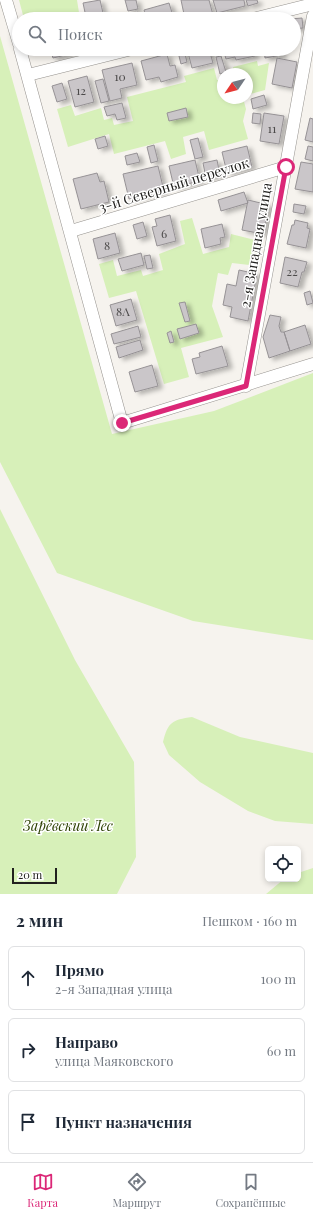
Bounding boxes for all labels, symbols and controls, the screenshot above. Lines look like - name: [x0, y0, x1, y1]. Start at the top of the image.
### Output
- search box: [12, 12, 301, 56]
- icon: search: [26, 23, 48, 45]
- text: Поиск: [58, 24, 103, 44]
- house number: 10: [114, 68, 126, 84]
- north arrow: [217, 68, 253, 104]
- house number: 12: [76, 82, 86, 98]
- house number: 11: [268, 120, 277, 136]
- street label: 3-й Северный переулок: [96, 153, 251, 216]
- route start: [277, 158, 295, 176]
- street label: 2-я Западная улица: [235, 181, 276, 309]
- house number: 6: [161, 225, 167, 241]
- house number: 8: [104, 237, 110, 253]
- house number: 22: [286, 263, 298, 279]
- house number: 8А: [116, 303, 130, 319]
- route end: [113, 414, 131, 432]
- park label: Зарёвский Лес: [22, 816, 113, 835]
- map controls: [265, 846, 301, 882]
- button: locate: [265, 846, 301, 882]
- scale bar: [12, 866, 57, 885]
- text: 20 m: [18, 867, 42, 882]
- text: 2 мин: [16, 909, 63, 931]
- text: Пешком · 160 m: [202, 912, 297, 929]
- text: Прямо: [55, 960, 104, 980]
- icon: ahead: [17, 967, 39, 989]
- text: 100 m: [261, 970, 296, 987]
- text: 2-я Западная улица: [55, 980, 173, 997]
- text: Направо: [55, 1032, 118, 1052]
- icon: right: [17, 1039, 39, 1061]
- text: 60 m: [267, 1042, 296, 1059]
- text: улица Маяковского: [55, 1052, 173, 1069]
- icon: arrive: [17, 1111, 39, 1133]
- text: Пункт назначения: [55, 1112, 192, 1132]
- tab: Карта: [27, 1171, 58, 1210]
- tab: Маршрут: [113, 1171, 161, 1210]
- tab: Сохранённые: [216, 1171, 286, 1210]

